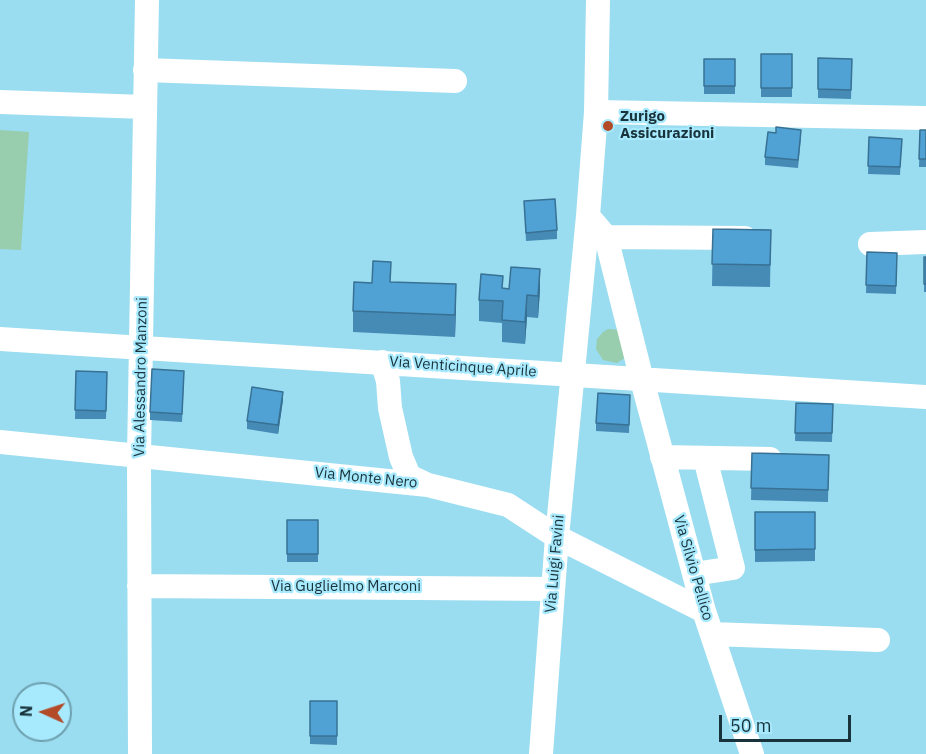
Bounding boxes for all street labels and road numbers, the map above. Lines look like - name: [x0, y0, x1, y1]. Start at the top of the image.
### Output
- street label: Via Alessandro Manzoni: [131, 297, 151, 457]
- street label: Via Venticinque Aprile: [389, 353, 537, 381]
- street label: Via Monte Nero: [314, 464, 418, 492]
- street label: Via Silvio Pellico: [669, 513, 717, 623]
- street label: Via Luigi Favini: [542, 514, 568, 614]
- street label: Via Guglielmo Marconi: [271, 578, 421, 596]

